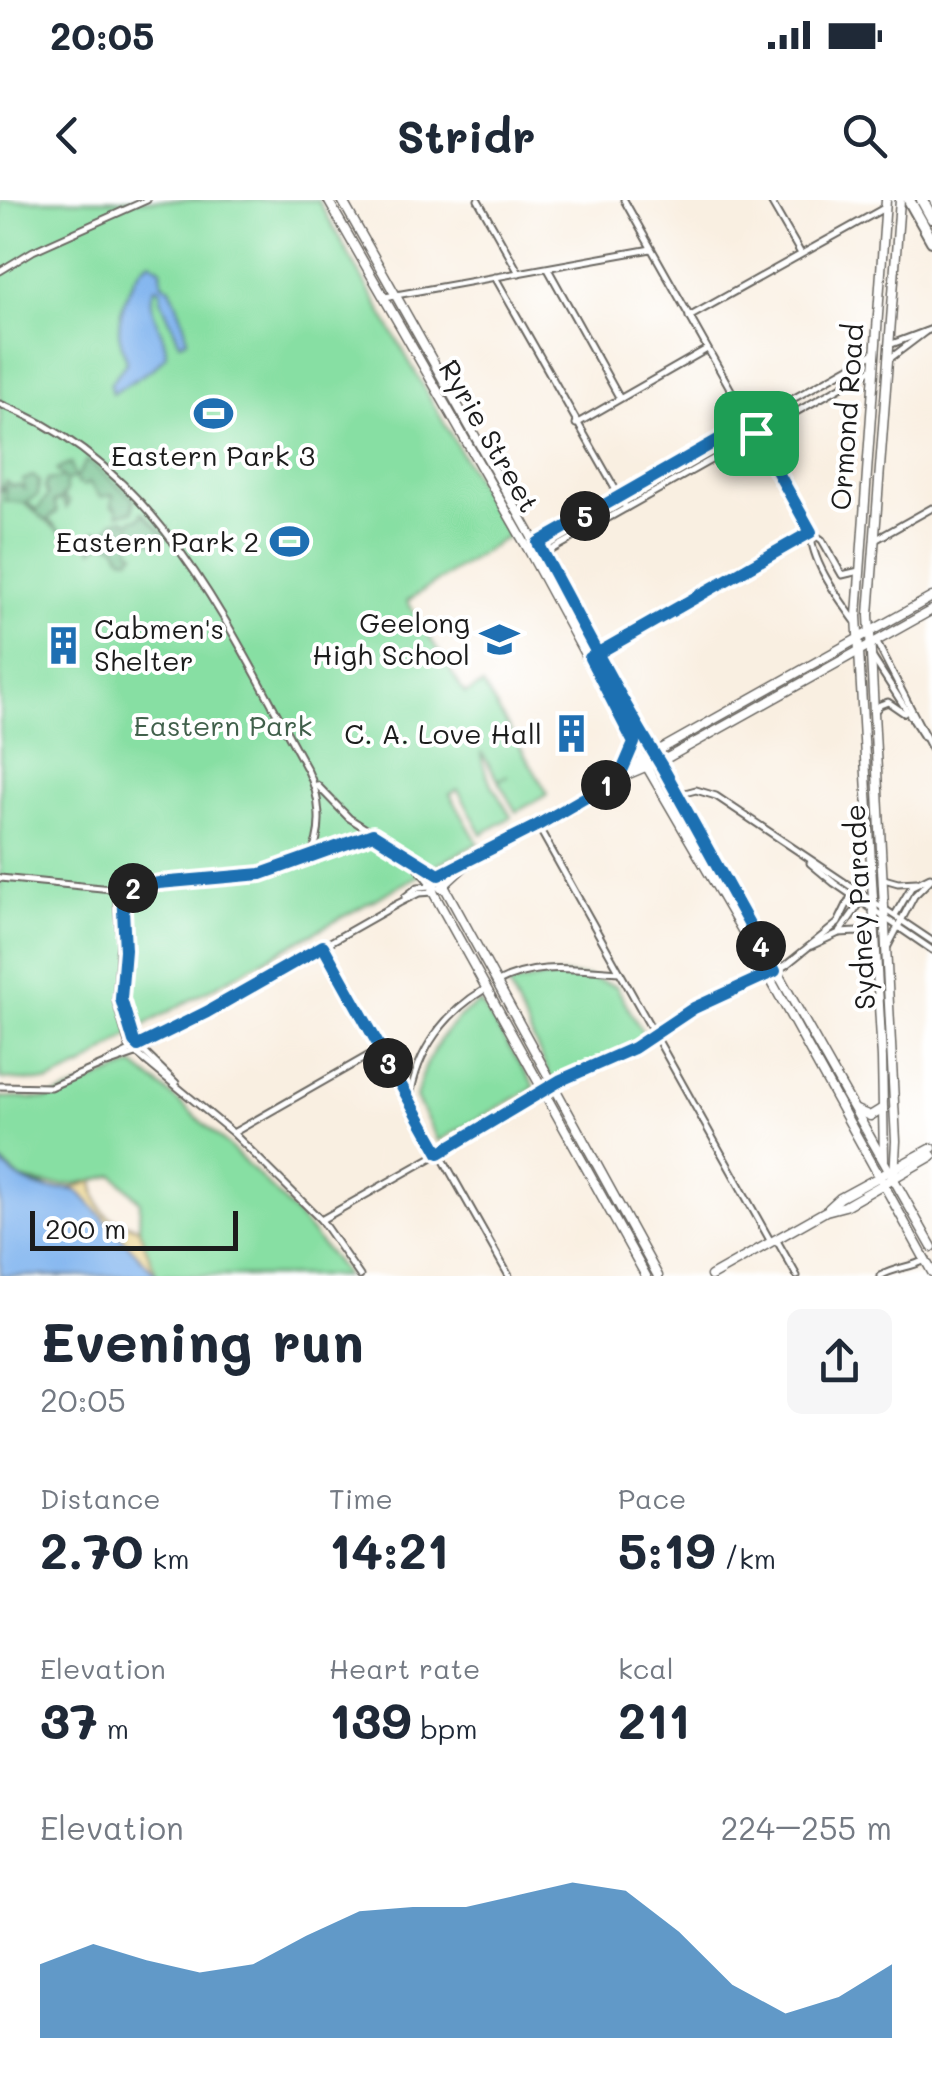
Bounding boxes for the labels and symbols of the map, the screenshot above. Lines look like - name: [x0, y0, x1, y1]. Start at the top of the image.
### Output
- street label: Ormond Road: [822, 322, 870, 512]
- street label: Ryrie Street: [432, 353, 548, 518]
- pin: [714, 391, 799, 476]
- sports icon: Eastern Park 3: [192, 392, 234, 434]
- place label: Eastern Park 3: [111, 437, 315, 473]
- pin: 5: [560, 491, 610, 541]
- sports icon: Eastern Park 2: [268, 521, 310, 563]
- place label: Eastern Park 2: [56, 523, 259, 559]
- place label: Geelong High School: [312, 604, 470, 672]
- place label: Cabmen's Shelter: [94, 610, 224, 678]
- school or university icon: Geelong High School: [479, 618, 521, 660]
- building icon: Cabmen's Shelter: [43, 624, 85, 666]
- park label: Eastern Park: [134, 707, 312, 743]
- building icon: C. A. Love Hall: [551, 713, 593, 755]
- place label: C. A. Love Hall: [344, 715, 542, 751]
- pin: 1: [581, 760, 631, 810]
- street label: Sydney Parade: [836, 803, 882, 1011]
- pin: 2: [108, 863, 158, 913]
- pin: 4: [736, 921, 786, 971]
- pin: 3: [363, 1038, 413, 1088]
- scale bar: [30, 1206, 238, 1250]

